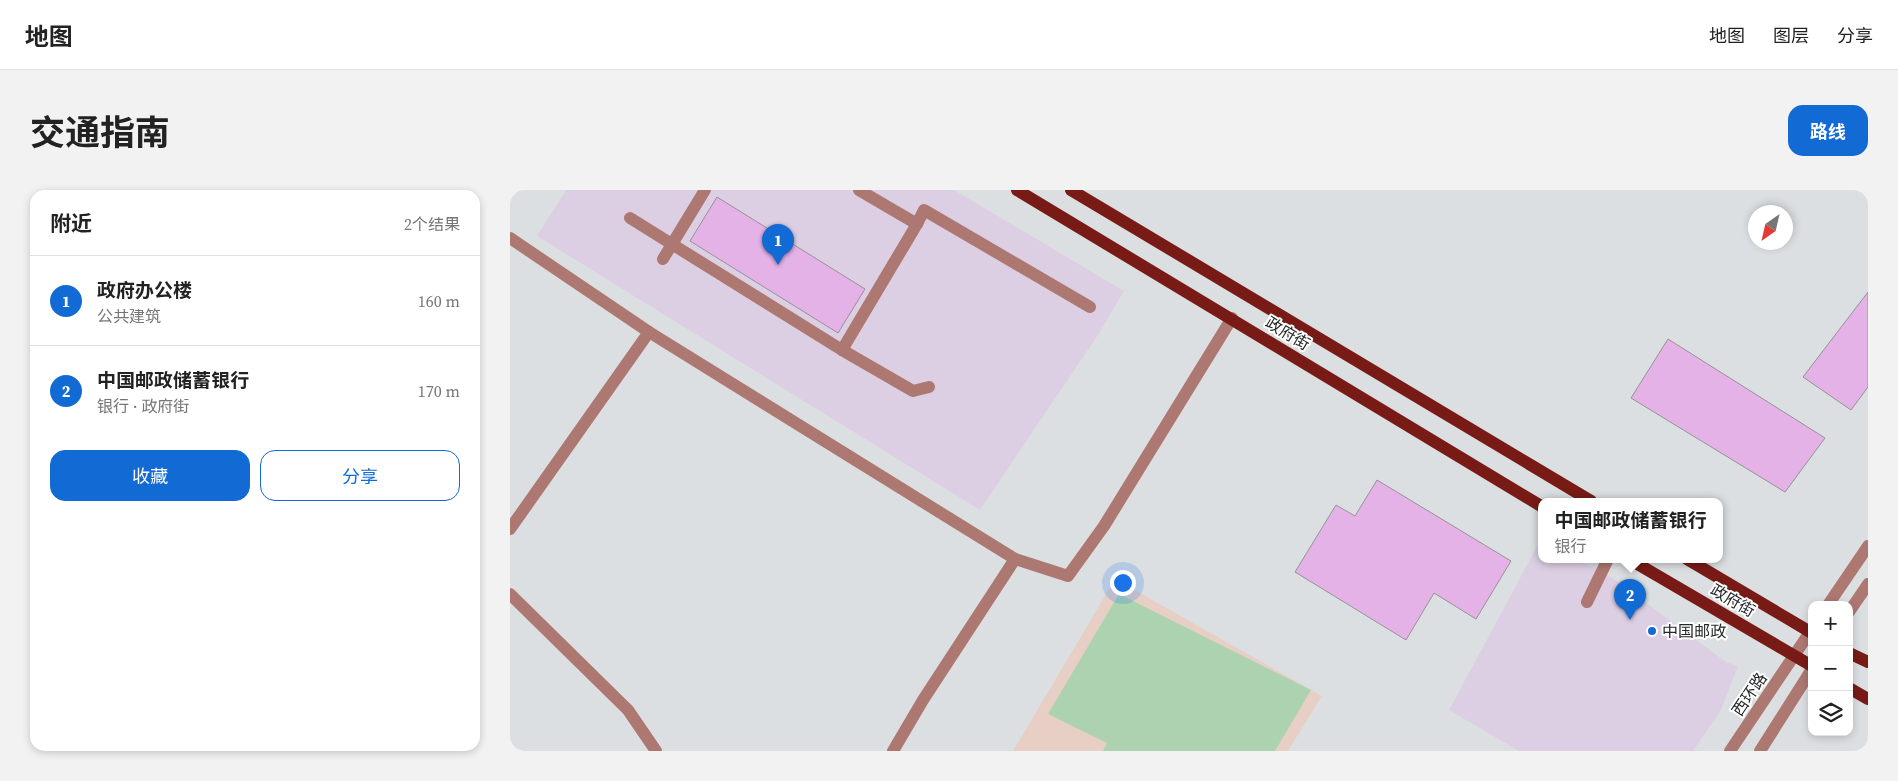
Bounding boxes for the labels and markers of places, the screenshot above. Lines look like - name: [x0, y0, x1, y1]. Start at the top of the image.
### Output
- pin: 1: [762, 224, 794, 265]
- pin: 2: [1614, 579, 1646, 620]
- place label: 中国邮政: [1662, 620, 1726, 642]
- marker: 中国邮政: [1646, 625, 1658, 637]

